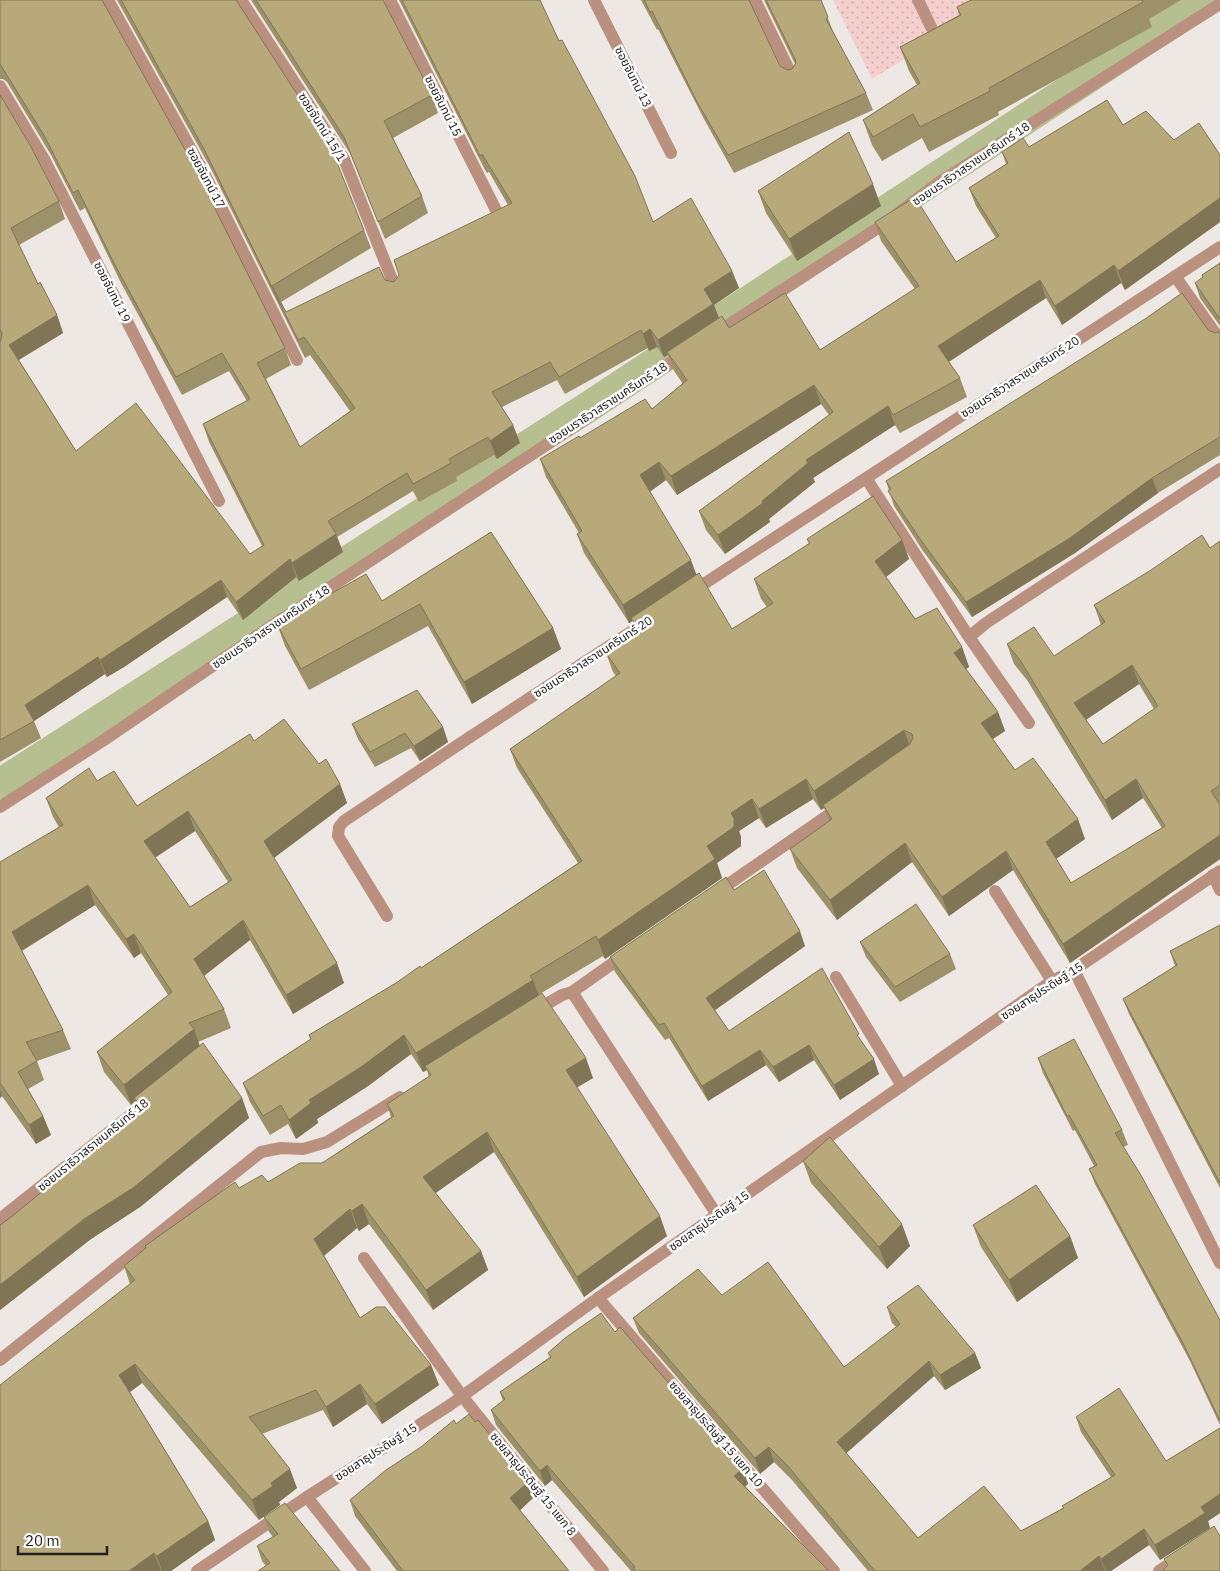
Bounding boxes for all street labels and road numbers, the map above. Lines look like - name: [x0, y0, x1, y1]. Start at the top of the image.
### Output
- street label: ซอยจันทน์ 13: [612, 44, 655, 110]
- street label: ซอยจันทน์ 15: [422, 73, 465, 139]
- street label: ซอยจันทน์ 15/1: [295, 90, 349, 164]
- street label: ซอยนราธิวาสราชนครินทร์ 18: [909, 119, 1032, 209]
- street label: ซอยจันทน์ 17: [184, 145, 229, 211]
- street label: ซอยจันทน์ 19: [91, 259, 134, 325]
- street label: ซอยนราธิวาสราชนครินทร์ 20: [958, 333, 1082, 421]
- street label: ซอยนราธิวาสราชนครินทร์ 18: [546, 359, 670, 447]
- street label: ซอยนราธิวาสราชนครินทร์ 18: [209, 582, 332, 672]
- street label: ซอยนราธิวาสราชนครินทร์ 20: [531, 613, 655, 701]
- street label: ซอยสาธุประดิษฐ์ 15: [998, 958, 1086, 1023]
- street label: ซอยนราธิวาสราชนครินทร์ 18: [34, 1095, 151, 1194]
- street label: ซอยสาธุประดิษฐ์ 15: [666, 1187, 752, 1254]
- street label: ซอยสาธุประดิษฐ์ 15 แยก 10: [666, 1377, 767, 1490]
- street label: ซอยสาธุประดิษฐ์ 15: [332, 1419, 420, 1484]
- street label: ซอยสาธุประดิษฐ์ 15 แยก 8: [487, 1429, 580, 1538]

